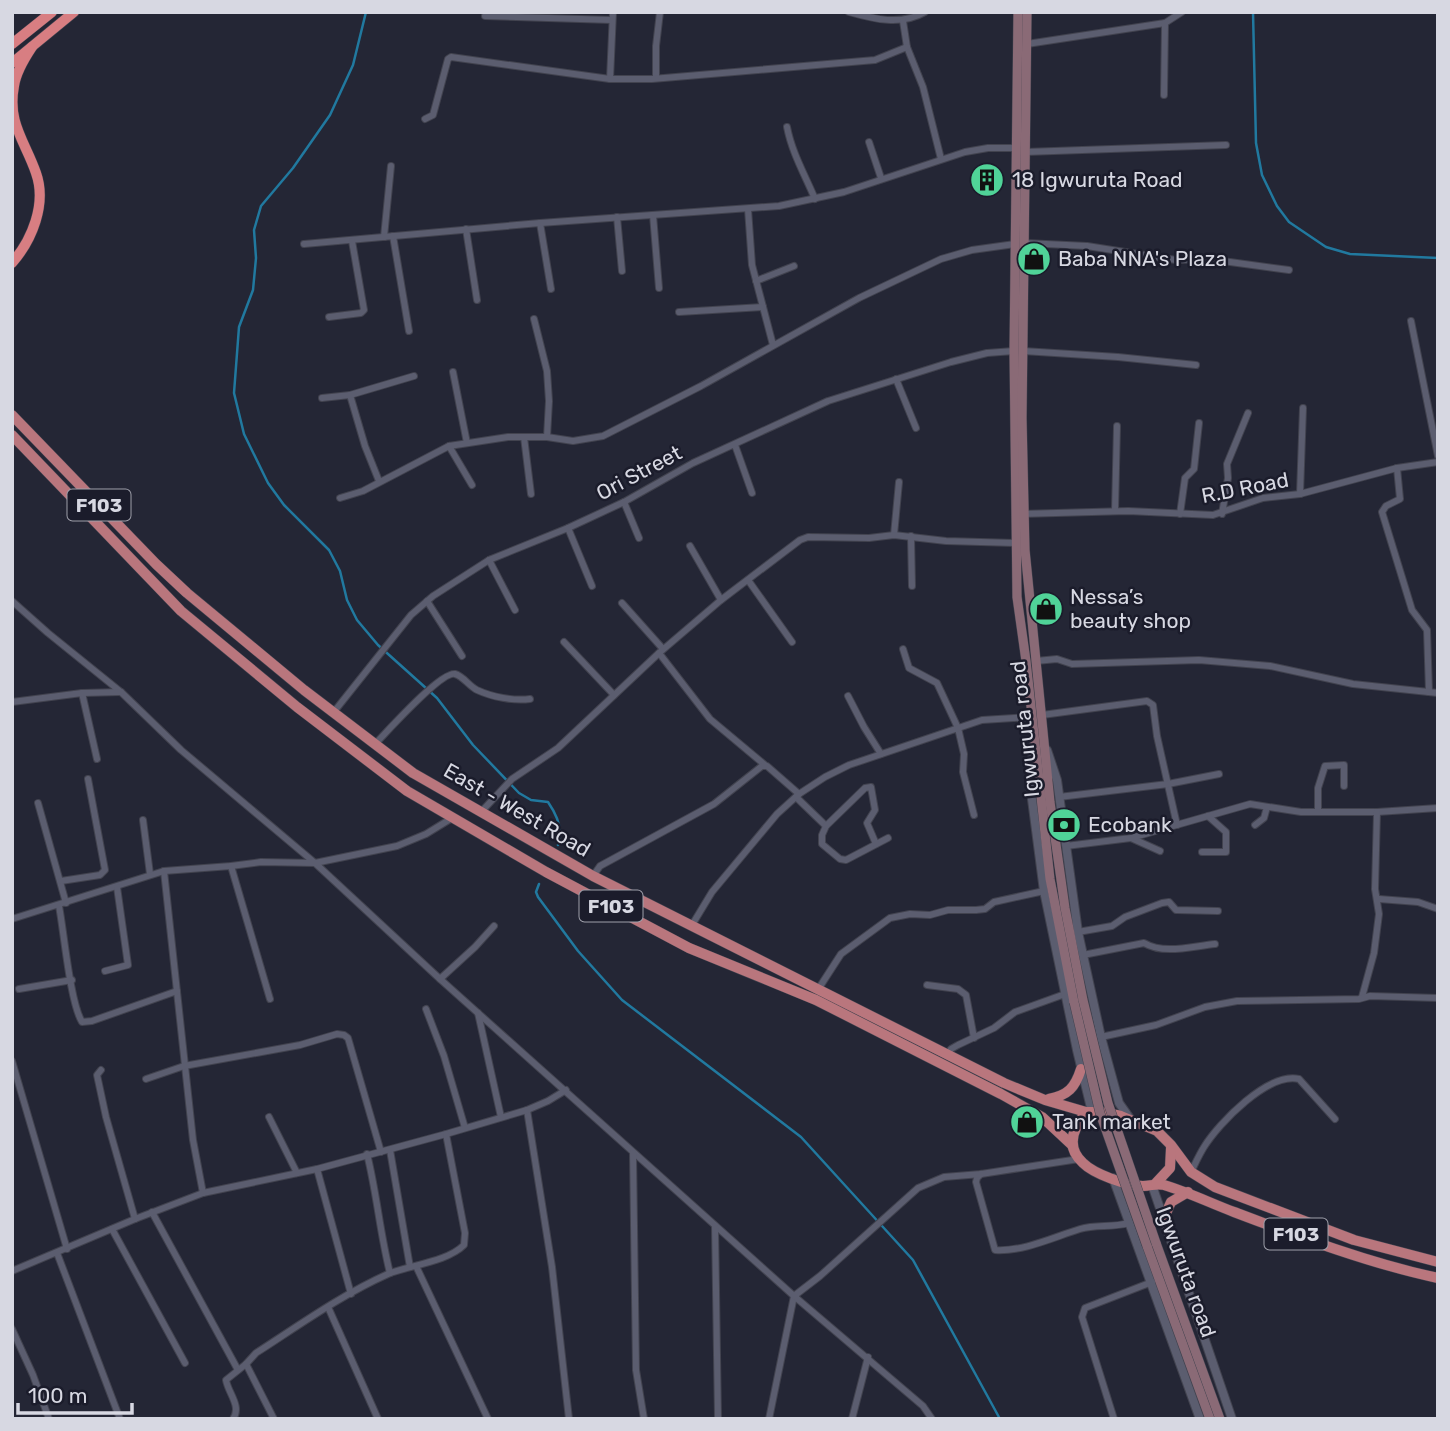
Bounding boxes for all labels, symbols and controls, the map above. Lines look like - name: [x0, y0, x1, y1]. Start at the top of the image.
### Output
- building icon: 18 Igwuruta Road: [968, 161, 1006, 199]
- place label: 18 Igwuruta Road: [1012, 167, 1183, 192]
- shop icon: Baba NNA's Plaza: [1015, 240, 1053, 278]
- place label: Baba NNA's Plaza: [1058, 246, 1227, 271]
- street label: Ori Street: [592, 440, 686, 505]
- street label: R.D Road: [1199, 467, 1291, 508]
- road number: F103: [68, 490, 130, 520]
- place label: Nessa’s beauty shop: [1070, 584, 1191, 633]
- shop icon: Nessa’s beauty shop: [1027, 590, 1065, 628]
- street label: Igwuruta road: [1005, 659, 1044, 799]
- street label: East - West Road: [439, 757, 595, 862]
- bank icon: Ecobank: [1045, 806, 1083, 844]
- place label: Ecobank: [1088, 812, 1172, 837]
- road number: F103: [580, 890, 642, 922]
- shop icon: Tank market: [1008, 1103, 1046, 1141]
- place label: Tank market: [1052, 1109, 1171, 1134]
- street label: Igwuruta road: [1151, 1203, 1222, 1341]
- road number: F103: [1264, 1218, 1328, 1250]
- scale bar: [18, 1372, 131, 1416]
- text: 100 m: [28, 1383, 87, 1408]

